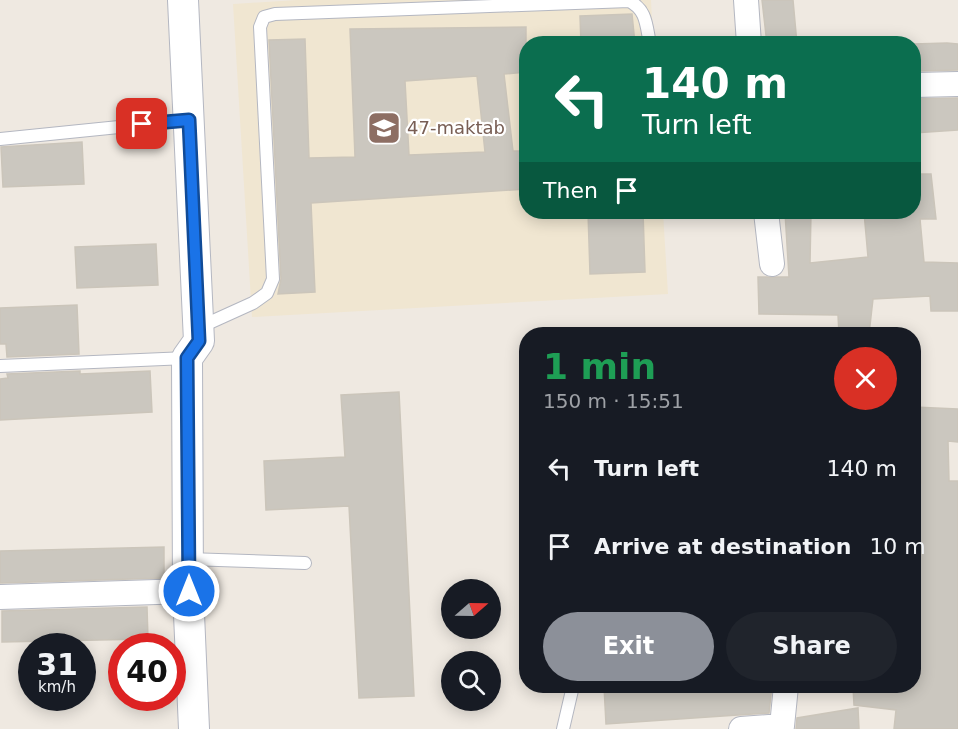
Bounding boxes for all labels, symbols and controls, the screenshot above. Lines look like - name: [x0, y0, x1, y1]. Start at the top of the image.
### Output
- text: 140 m: [642, 59, 788, 108]
- icon: left: [543, 60, 621, 138]
- pin: [116, 98, 167, 149]
- icon: arrive: [125, 107, 158, 140]
- text: Turn left: [642, 109, 752, 140]
- school or university icon: 47-maktab: [366, 110, 402, 146]
- place label: 47-maktab: [407, 117, 505, 138]
- icon: arrive: [610, 174, 643, 207]
- text: Then: [543, 178, 598, 203]
- text: 1 min: [543, 346, 656, 387]
- button: close: [834, 347, 897, 410]
- text: 150 m · 15:51: [543, 389, 684, 413]
- icon: left: [543, 452, 576, 485]
- text: Turn left: [594, 456, 699, 481]
- text: 140 m: [827, 456, 897, 481]
- icon: arrive: [543, 530, 576, 563]
- text: Arrive at destination: [594, 534, 851, 559]
- text: 10 m: [869, 534, 926, 559]
- position arrow: [157, 559, 221, 623]
- north arrow: [441, 579, 501, 639]
- map controls: [441, 579, 501, 711]
- button: Exit: [543, 612, 714, 681]
- button: Share: [726, 612, 897, 681]
- speed limit sign: 40: [108, 633, 186, 711]
- text: 31: [36, 647, 78, 682]
- button: search: [441, 651, 501, 711]
- text: km/h: [38, 678, 76, 696]

